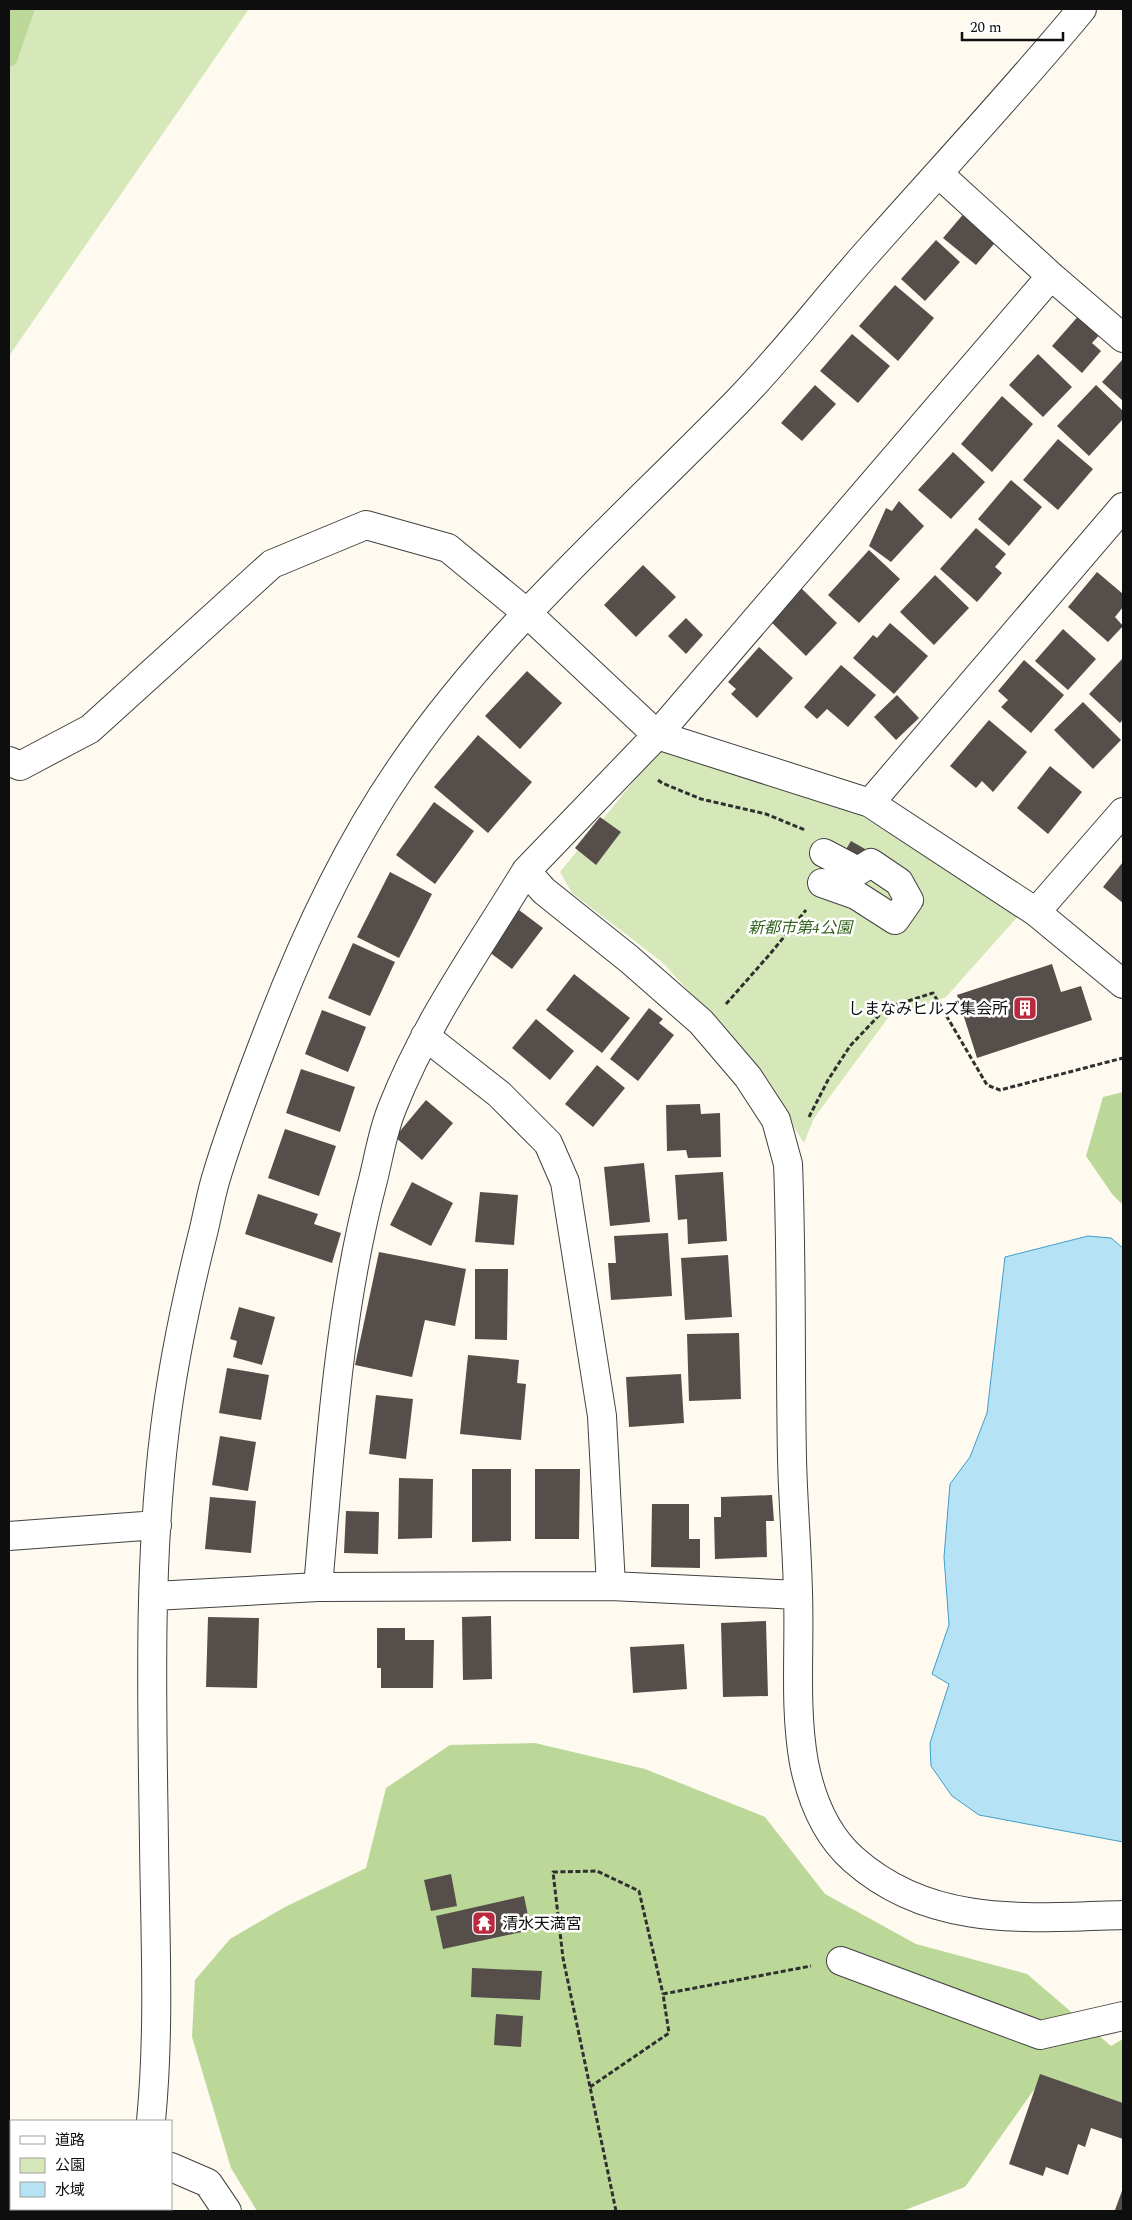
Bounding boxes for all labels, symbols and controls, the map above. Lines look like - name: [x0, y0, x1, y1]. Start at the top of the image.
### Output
- scale bar: [962, 10, 1063, 42]
- text: 20 m: [970, 16, 1002, 39]
- park label: 新都市第4公園: [748, 916, 854, 940]
- building icon: しまなみヒルズ集会所: [1012, 995, 1038, 1021]
- place label: しまなみヒルズ集会所: [848, 997, 1008, 1021]
- temple icon: 清水天満宮: [471, 1910, 497, 1936]
- place label: 清水天満宮: [502, 1912, 582, 1936]
- legend: [10, 2120, 172, 2210]
- text: 道路: [55, 2129, 85, 2152]
- text: 公園: [55, 2154, 85, 2177]
- text: 水域: [55, 2179, 85, 2202]

